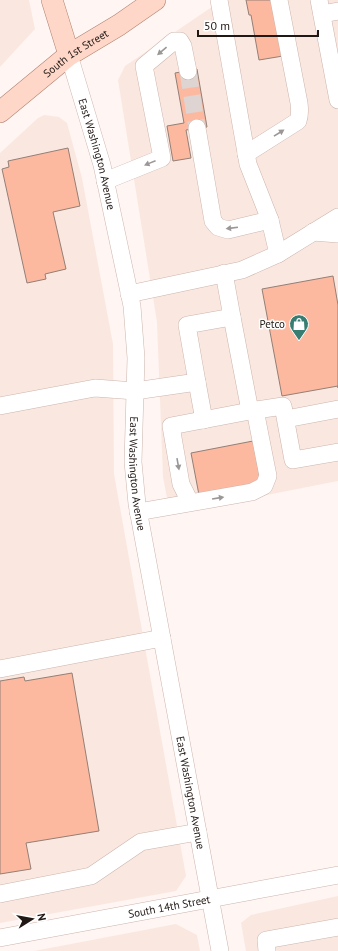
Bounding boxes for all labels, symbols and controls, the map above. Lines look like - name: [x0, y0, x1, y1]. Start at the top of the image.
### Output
- scale bar: [198, 12, 318, 38]
- text: 50 m: [204, 18, 230, 33]
- street label: South 1st Street: [40, 26, 111, 80]
- one-way arrow: [157, 47, 168, 56]
- street label: East Washington Avenue: [75, 97, 118, 211]
- one-way arrow: [274, 129, 285, 137]
- one-way arrow: [144, 160, 156, 166]
- one-way arrow: [225, 225, 238, 231]
- shop icon: Petco: [288, 313, 310, 341]
- place label: Petco: [259, 317, 285, 331]
- street label: East Washington Avenue: [126, 416, 149, 532]
- one-way arrow: [175, 458, 181, 471]
- one-way arrow: [212, 495, 224, 501]
- street label: East Washington Avenue: [173, 735, 208, 851]
- street label: South 14th Street: [127, 892, 212, 921]
- north arrow: [12, 899, 52, 939]
- text: N: [34, 912, 49, 922]

